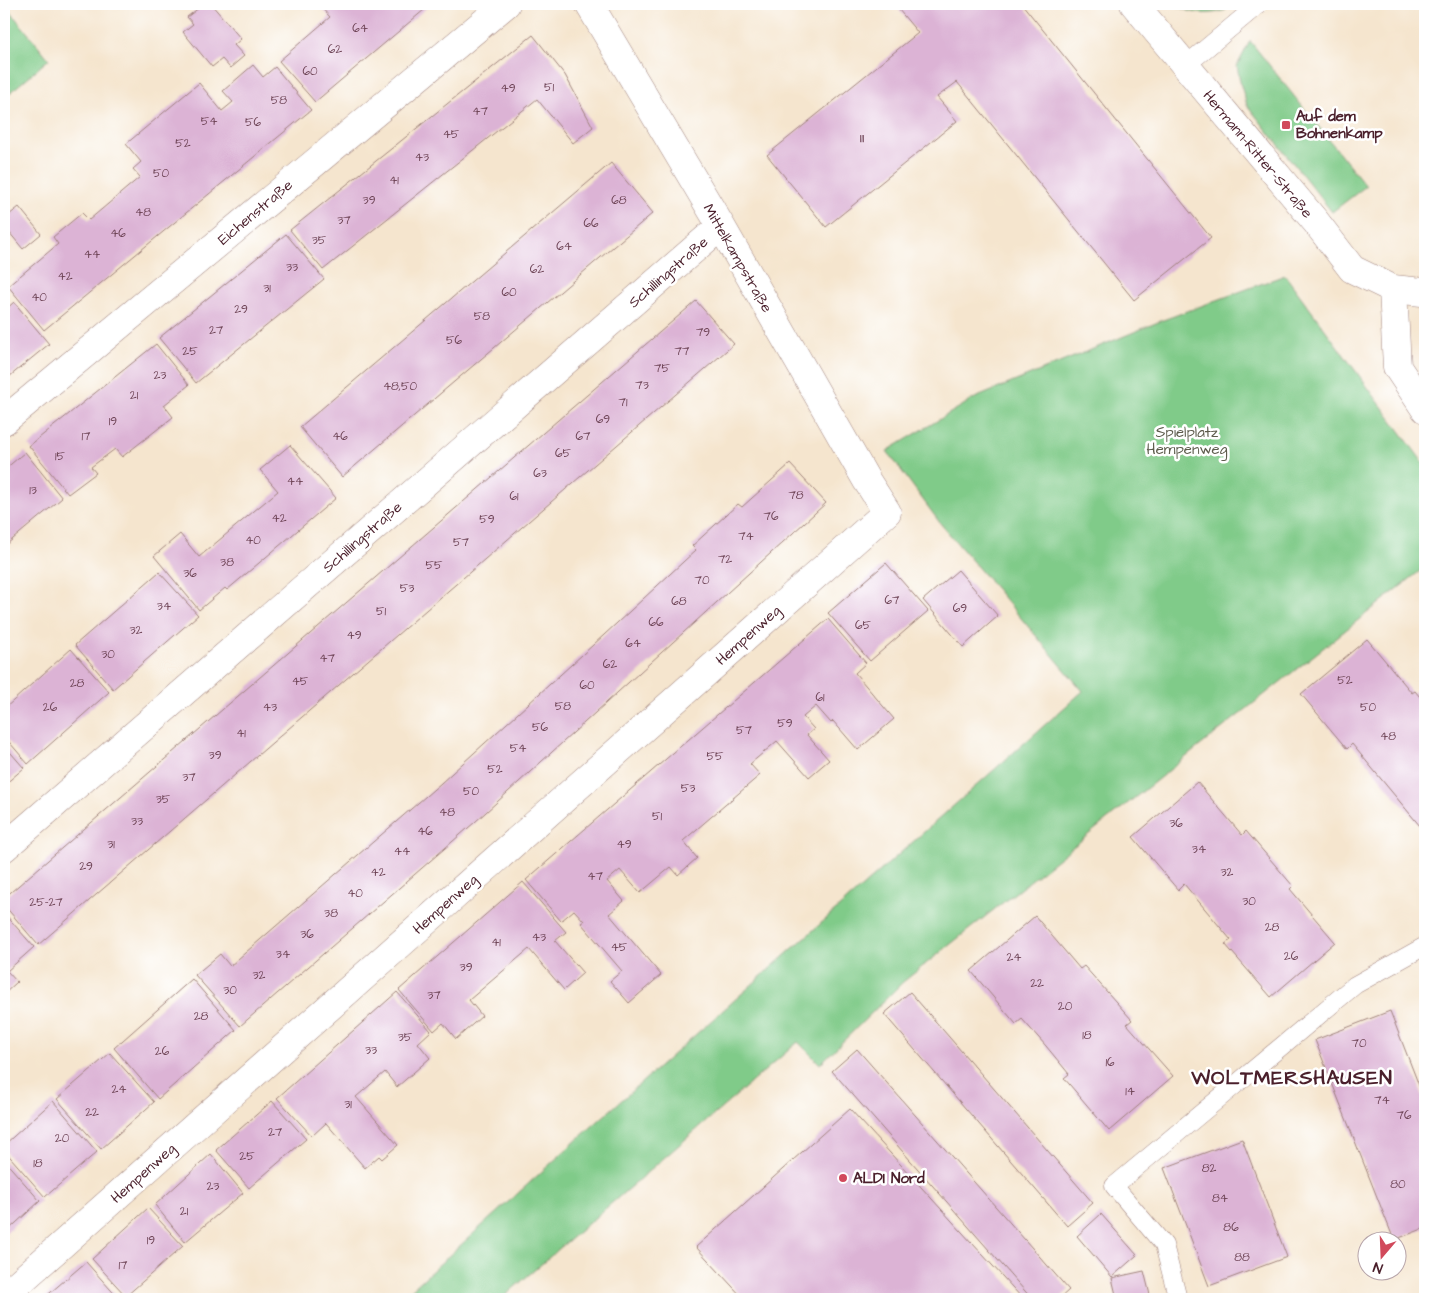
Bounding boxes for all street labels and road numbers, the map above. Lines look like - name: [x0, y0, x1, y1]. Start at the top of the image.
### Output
- street label: Hermann-Ritter-Straße: [1198, 86, 1317, 223]
- street label: Eichenstraße: [213, 175, 297, 250]
- street label: Mittelkampstraße: [698, 200, 777, 317]
- street label: Schillingstraße: [624, 232, 713, 314]
- street label: Schillingstraße: [318, 497, 407, 579]
- street label: Hempenweg: [711, 600, 786, 671]
- street label: Hempenweg: [408, 869, 483, 940]
- street label: Hempenweg: [106, 1138, 181, 1209]

